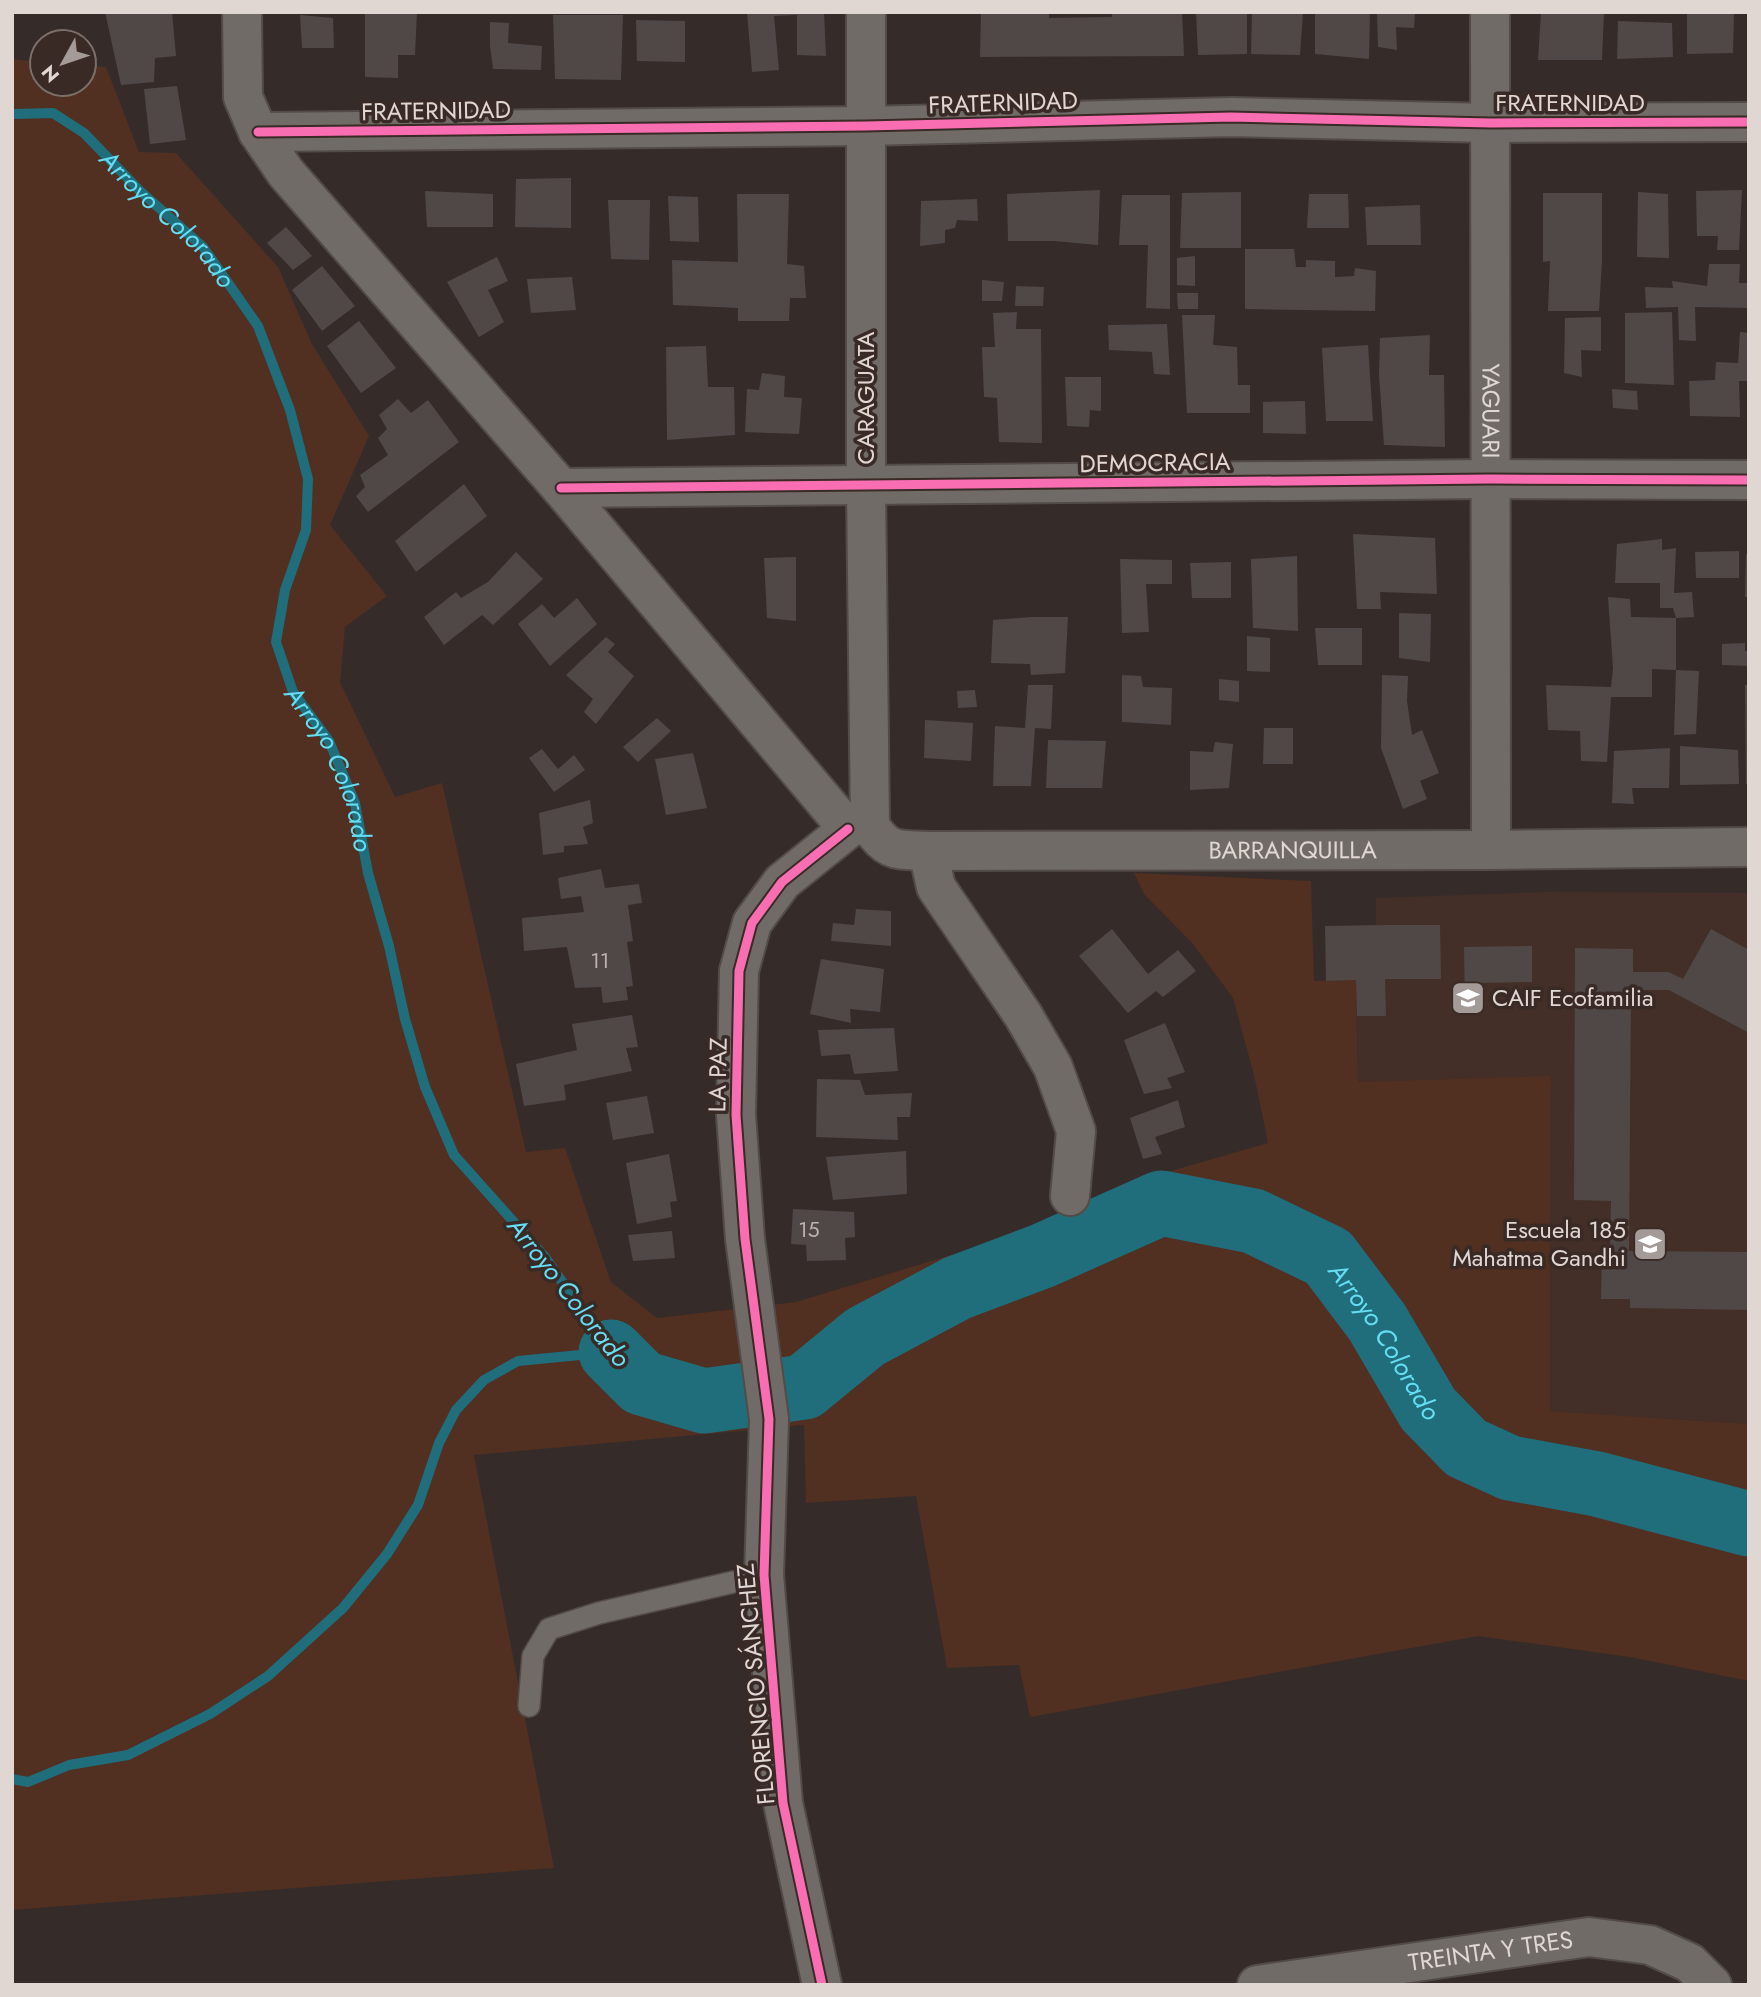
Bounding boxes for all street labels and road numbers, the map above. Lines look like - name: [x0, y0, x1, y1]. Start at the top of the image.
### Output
- street label: FRATERNIDAD: [928, 82, 1078, 123]
- street label: FRATERNIDAD: [1495, 85, 1645, 120]
- street label: FRATERNIDAD: [361, 92, 511, 129]
- street label: CARAGUATA: [848, 331, 883, 464]
- street label: YAGUARI: [1473, 363, 1509, 459]
- street label: DEMOCRACIA: [1079, 444, 1231, 481]
- street label: BARRANQUILLA: [1208, 832, 1377, 868]
- street label: LA PAZ: [699, 1037, 736, 1113]
- street label: FLORENCIO SÁNCHEZ: [728, 1562, 783, 1806]
- street label: TREINTA Y TRES: [1406, 1922, 1575, 1980]

